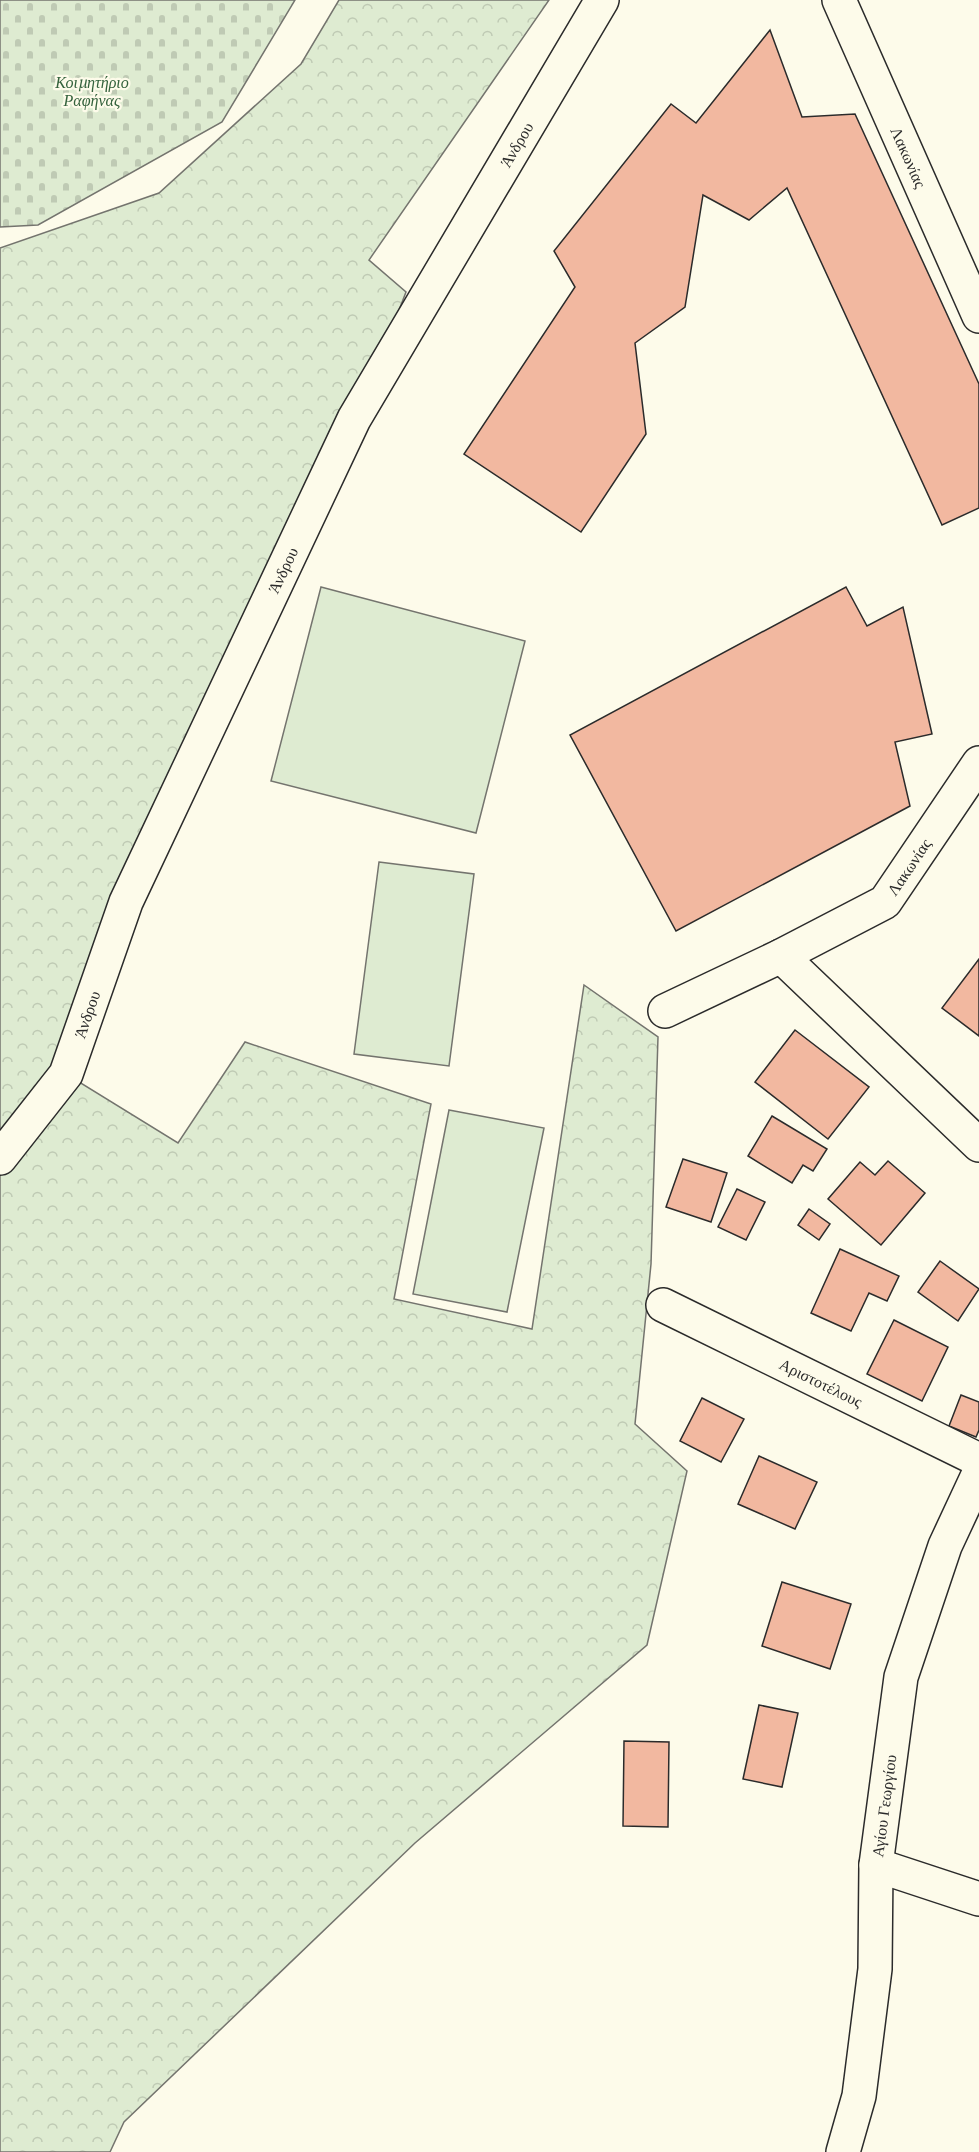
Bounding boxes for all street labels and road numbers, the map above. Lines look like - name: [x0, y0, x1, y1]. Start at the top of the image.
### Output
- street label: Άνδρου: [494, 118, 538, 171]
- street label: Λακωνίας: [886, 123, 932, 192]
- street label: Άνδρου: [262, 543, 303, 597]
- street label: Λακωνίας: [882, 833, 936, 900]
- street label: Άνδρου: [68, 987, 105, 1041]
- street label: Αριστοτέλους: [776, 1353, 867, 1413]
- street label: Αγίου Γεωργίου: [866, 1753, 902, 1858]

